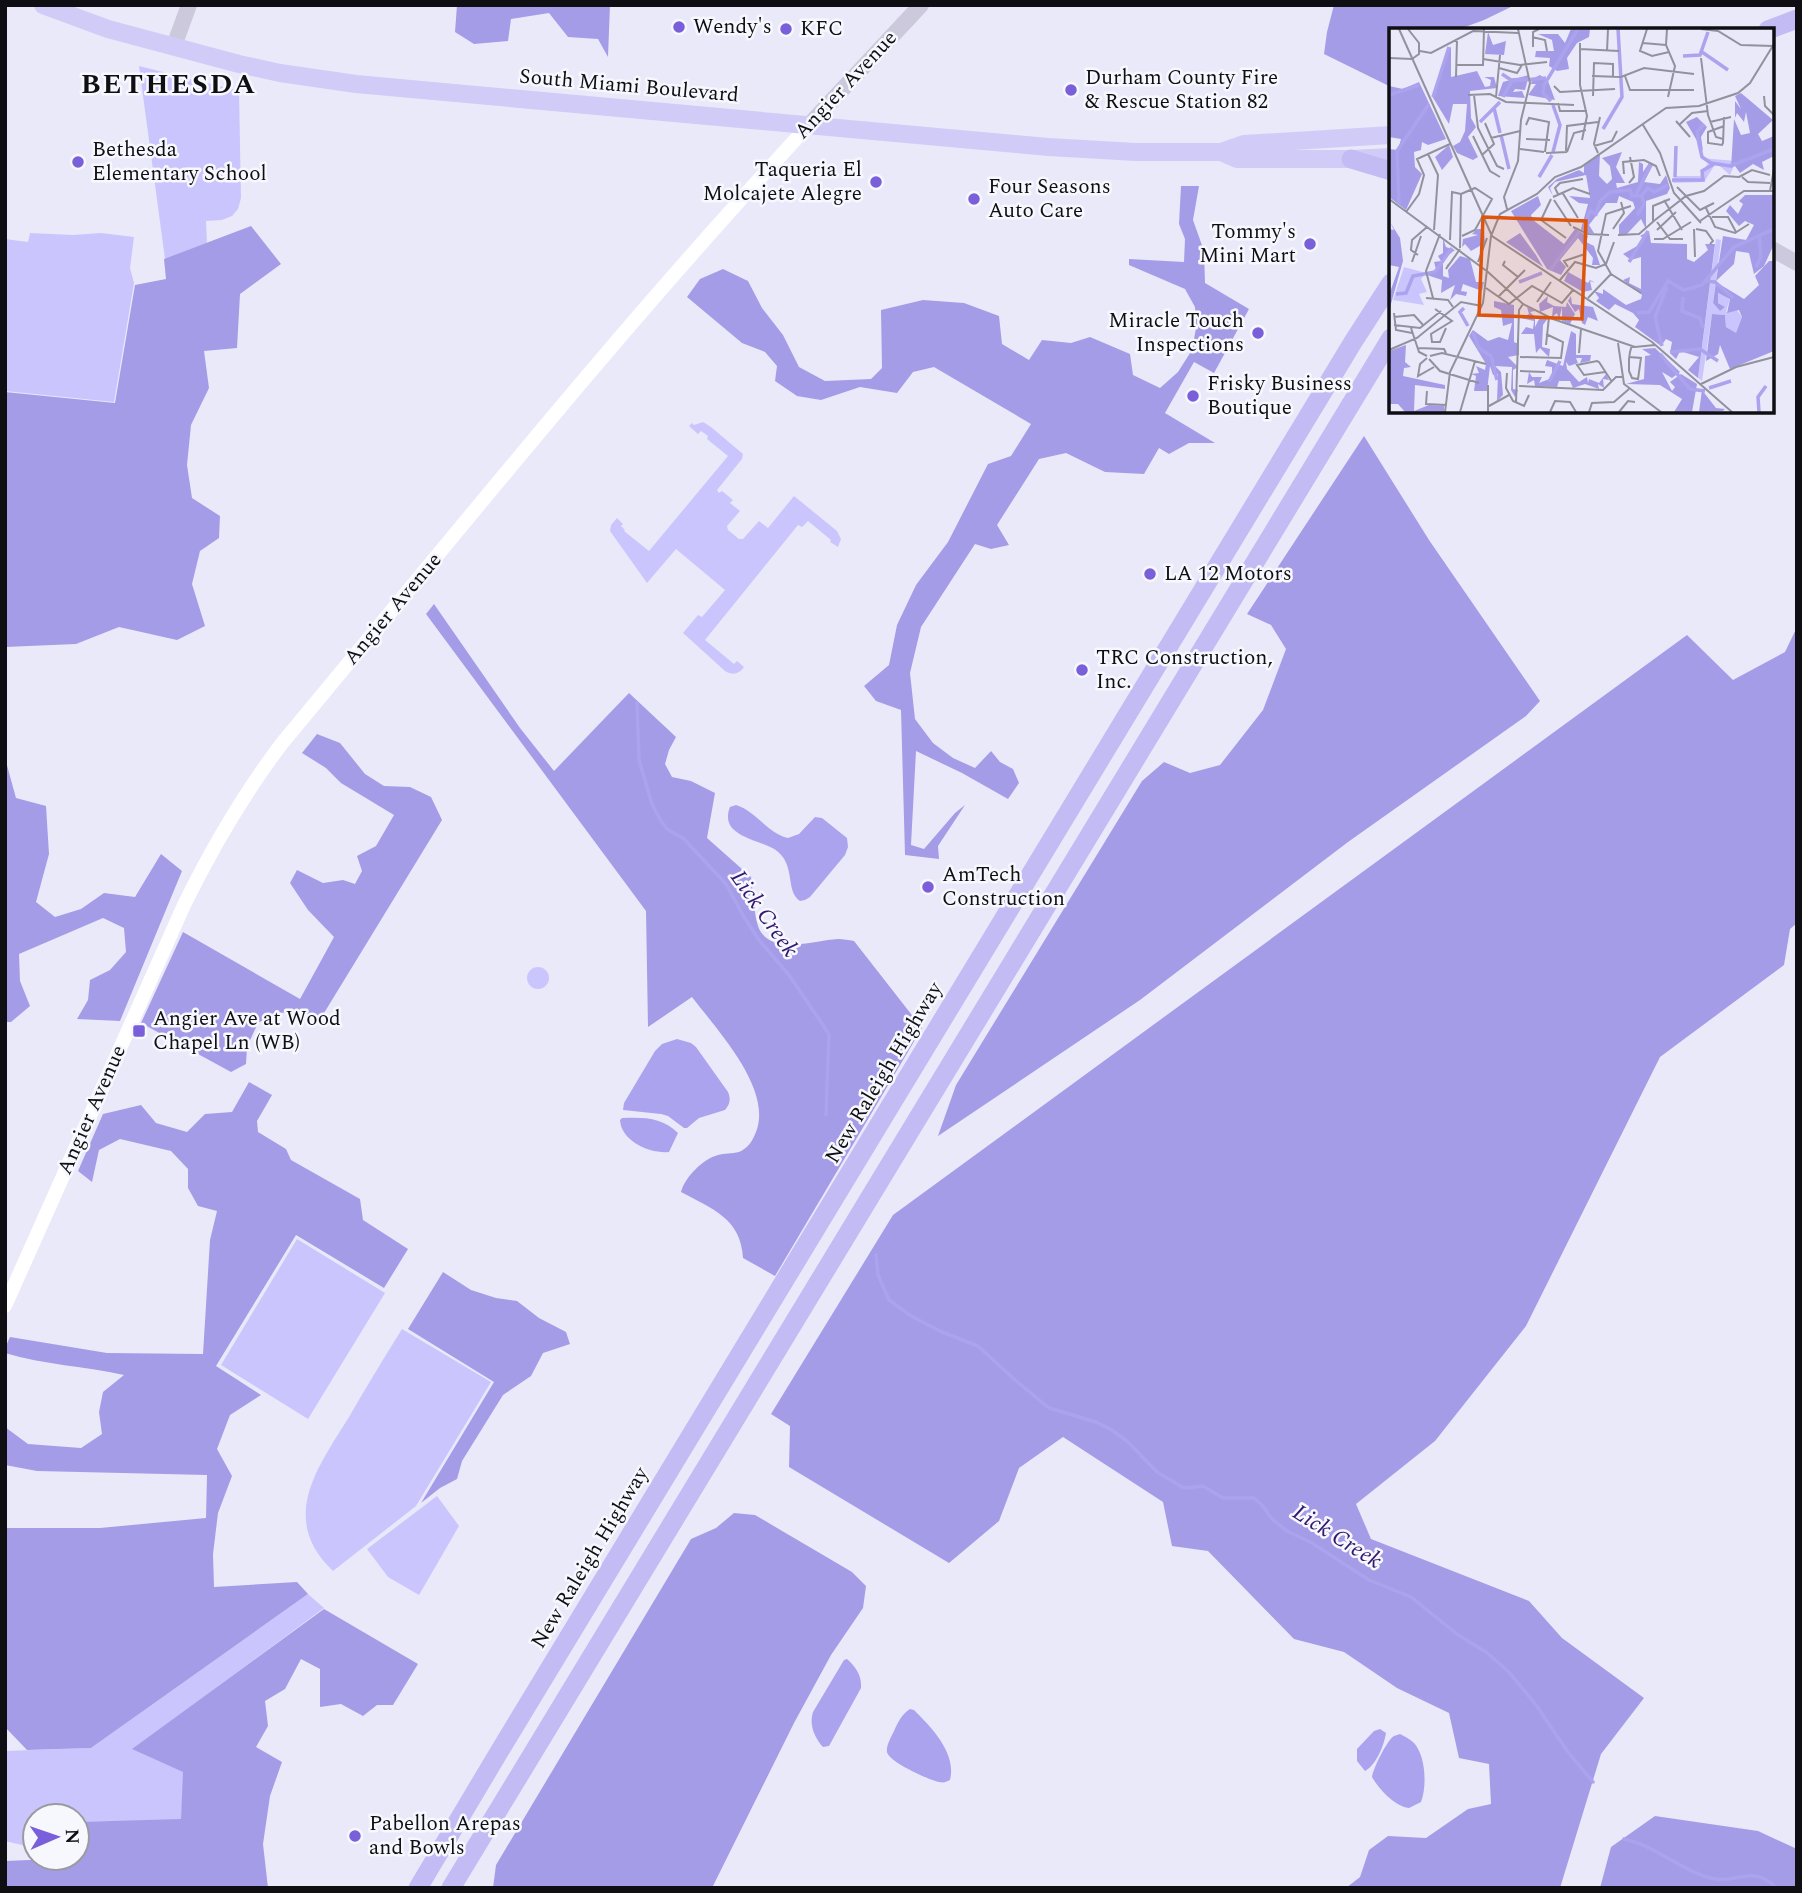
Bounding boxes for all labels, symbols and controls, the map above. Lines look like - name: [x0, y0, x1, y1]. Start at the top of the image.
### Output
- place label: Wendy's: [693, 11, 772, 43]
- place label: KFC: [800, 13, 843, 45]
- marker: Wendy's: [671, 19, 687, 35]
- marker: KFC: [778, 21, 794, 37]
- street label: Angier Avenue: [787, 23, 905, 147]
- inset map: [1389, 28, 1774, 413]
- street label: South Miami Boulevard: [518, 60, 740, 112]
- place label: Durham County Fire & Rescue Station 82: [1085, 62, 1278, 118]
- district label: BETHESDA: [81, 63, 257, 106]
- marker: Durham County Fire & Rescue Station 82: [1063, 82, 1079, 98]
- place label: Bethesda Elementary School: [92, 134, 267, 190]
- marker: Bethesda Elementary School: [70, 154, 86, 170]
- place label: Taqueria El Molcajete Alegre: [703, 154, 862, 210]
- place label: Four Seasons Auto Care: [988, 171, 1111, 227]
- marker: Taqueria El Molcajete Alegre: [868, 174, 884, 190]
- marker: Four Seasons Auto Care: [966, 191, 982, 207]
- place label: Tommy's Mini Mart: [1199, 216, 1296, 272]
- marker: Tommy's Mini Mart: [1302, 236, 1318, 252]
- place label: Miracle Touch Inspections: [1108, 305, 1244, 361]
- marker: Miracle Touch Inspections: [1250, 325, 1266, 341]
- place label: Frisky Business Boutique: [1207, 368, 1352, 424]
- marker: Frisky Business Boutique: [1185, 388, 1201, 404]
- street label: Angier Avenue: [336, 545, 450, 673]
- place label: LA 12 Motors: [1164, 558, 1292, 590]
- marker: LA 12 Motors: [1142, 566, 1158, 582]
- place label: TRC Construction, Inc.: [1096, 642, 1273, 698]
- marker: TRC Construction, Inc.: [1074, 662, 1090, 678]
- place label: AmTech Construction: [942, 859, 1065, 915]
- water label: Lick Creek: [721, 863, 807, 965]
- marker: AmTech Construction: [920, 879, 936, 895]
- street label: New Raleigh Highway: [817, 975, 951, 1170]
- place label: Angier Ave at Wood Chapel Ln (WB): [153, 1003, 341, 1059]
- marker: Angier Ave at Wood Chapel Ln (WB): [131, 1023, 147, 1039]
- street label: Angier Avenue: [49, 1040, 135, 1180]
- street label: New Raleigh Highway: [523, 1460, 657, 1655]
- water label: Lick Creek: [1285, 1496, 1389, 1578]
- north arrow: [21, 1802, 91, 1872]
- place label: Pabellon Arepas and Bowls: [369, 1808, 521, 1864]
- text: N: [57, 1828, 86, 1845]
- marker: Pabellon Arepas and Bowls: [347, 1828, 363, 1844]

